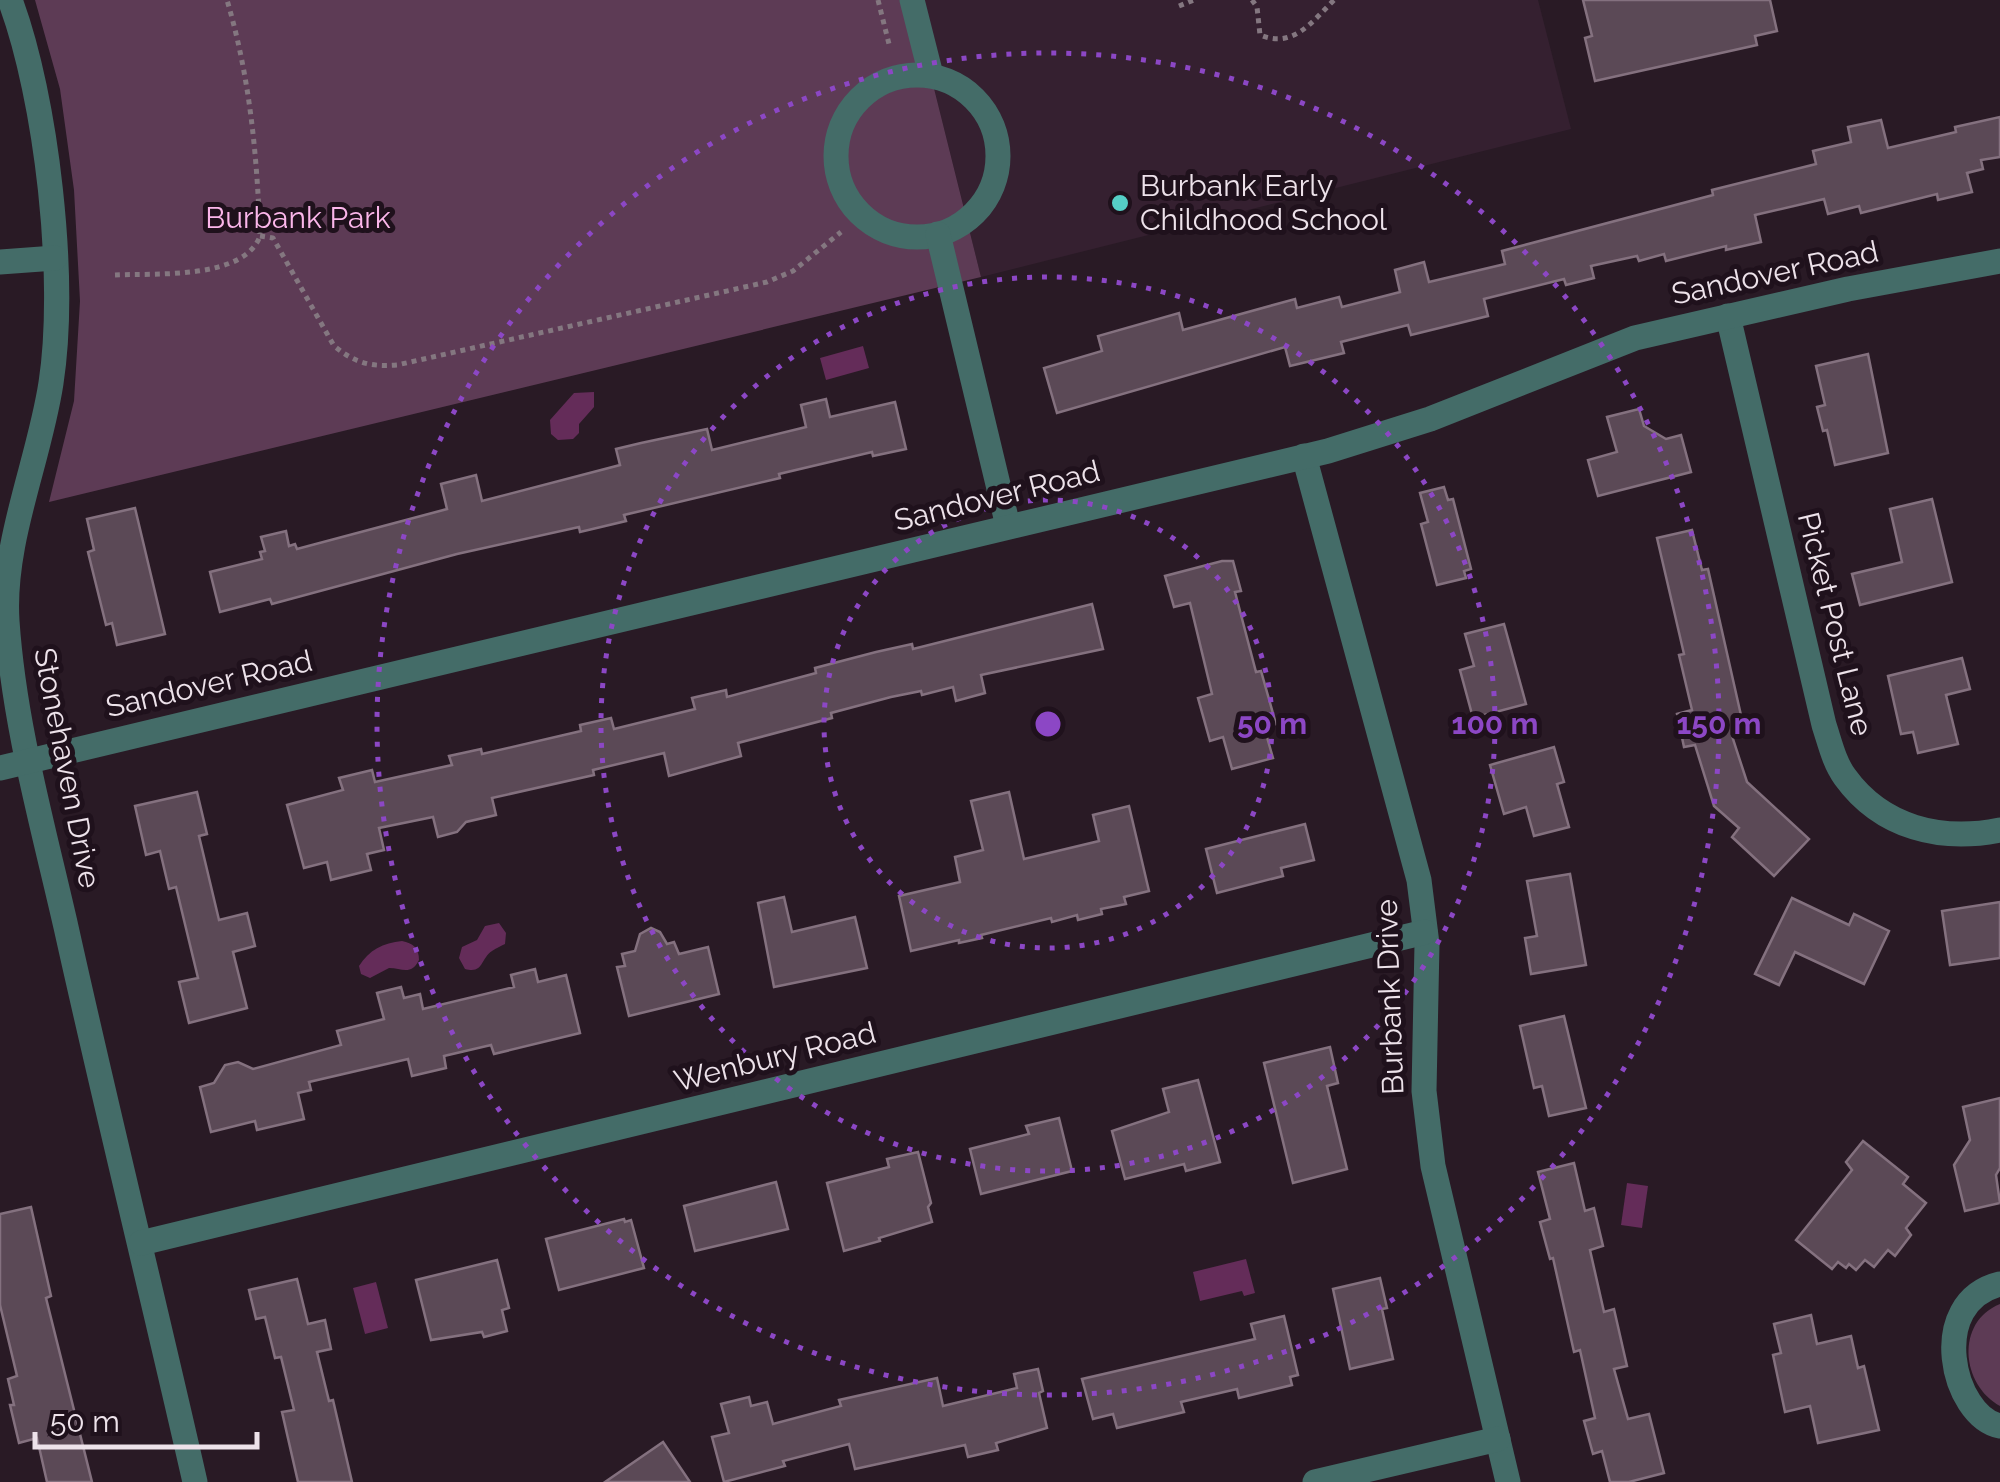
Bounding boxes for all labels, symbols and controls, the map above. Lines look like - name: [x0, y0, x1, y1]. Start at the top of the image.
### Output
- place label: Burbank Early Childhood School: [1140, 168, 1388, 237]
- marker: Burbank Early Childhood School: [1109, 192, 1131, 214]
- park label: Burbank Park: [205, 200, 391, 235]
- street label: Sandover Road: [1668, 234, 1881, 312]
- street label: Sandover Road: [891, 453, 1103, 538]
- street label: Picket Post Lane: [1791, 508, 1880, 739]
- street label: Sandover Road: [102, 643, 315, 724]
- street label: Stonehaven Drive: [27, 645, 108, 891]
- centre of rings: [1030, 706, 1066, 742]
- text: 50 m: [1237, 706, 1307, 741]
- text: 100 m: [1452, 706, 1538, 741]
- text: 150 m: [1677, 706, 1762, 741]
- street label: Burbank Drive: [1369, 899, 1410, 1095]
- street label: Wenbury Road: [671, 1015, 879, 1098]
- scale bar: [35, 1387, 258, 1449]
- text: 50 m: [50, 1404, 120, 1439]

